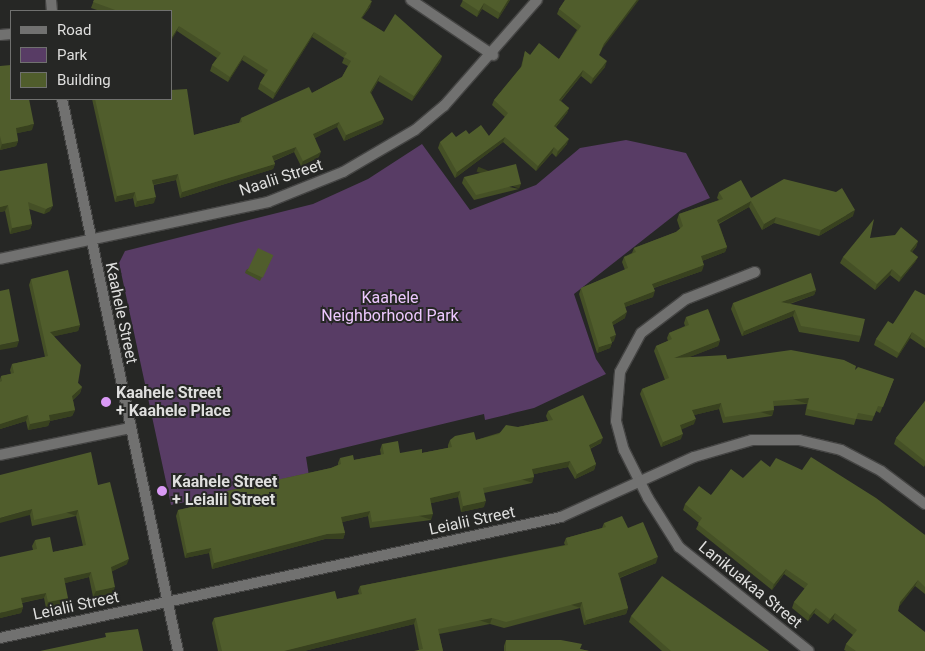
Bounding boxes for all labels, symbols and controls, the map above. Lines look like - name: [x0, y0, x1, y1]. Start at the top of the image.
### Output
- legend: [10, 10, 172, 100]
- text: Road: [57, 21, 91, 39]
- text: Park: [57, 46, 87, 64]
- text: Building: [57, 71, 111, 89]
- street label: Naalii Street: [237, 155, 325, 201]
- street label: Kaahele Street: [101, 260, 141, 366]
- park label: Kaahele Neighborhood Park: [321, 288, 459, 326]
- place label: Kaahele Street + Kaahele Place: [116, 383, 231, 421]
- marker: Kaahele Street + Kaahele Place: [100, 396, 112, 408]
- place label: Kaahele Street + Leialii Street: [172, 472, 277, 510]
- marker: Kaahele Street + Leialii Street: [156, 485, 168, 497]
- street label: Leialii Street: [427, 503, 517, 539]
- street label: Lanikuakaa Street: [694, 537, 806, 633]
- street label: Leialii Street: [31, 588, 121, 624]

